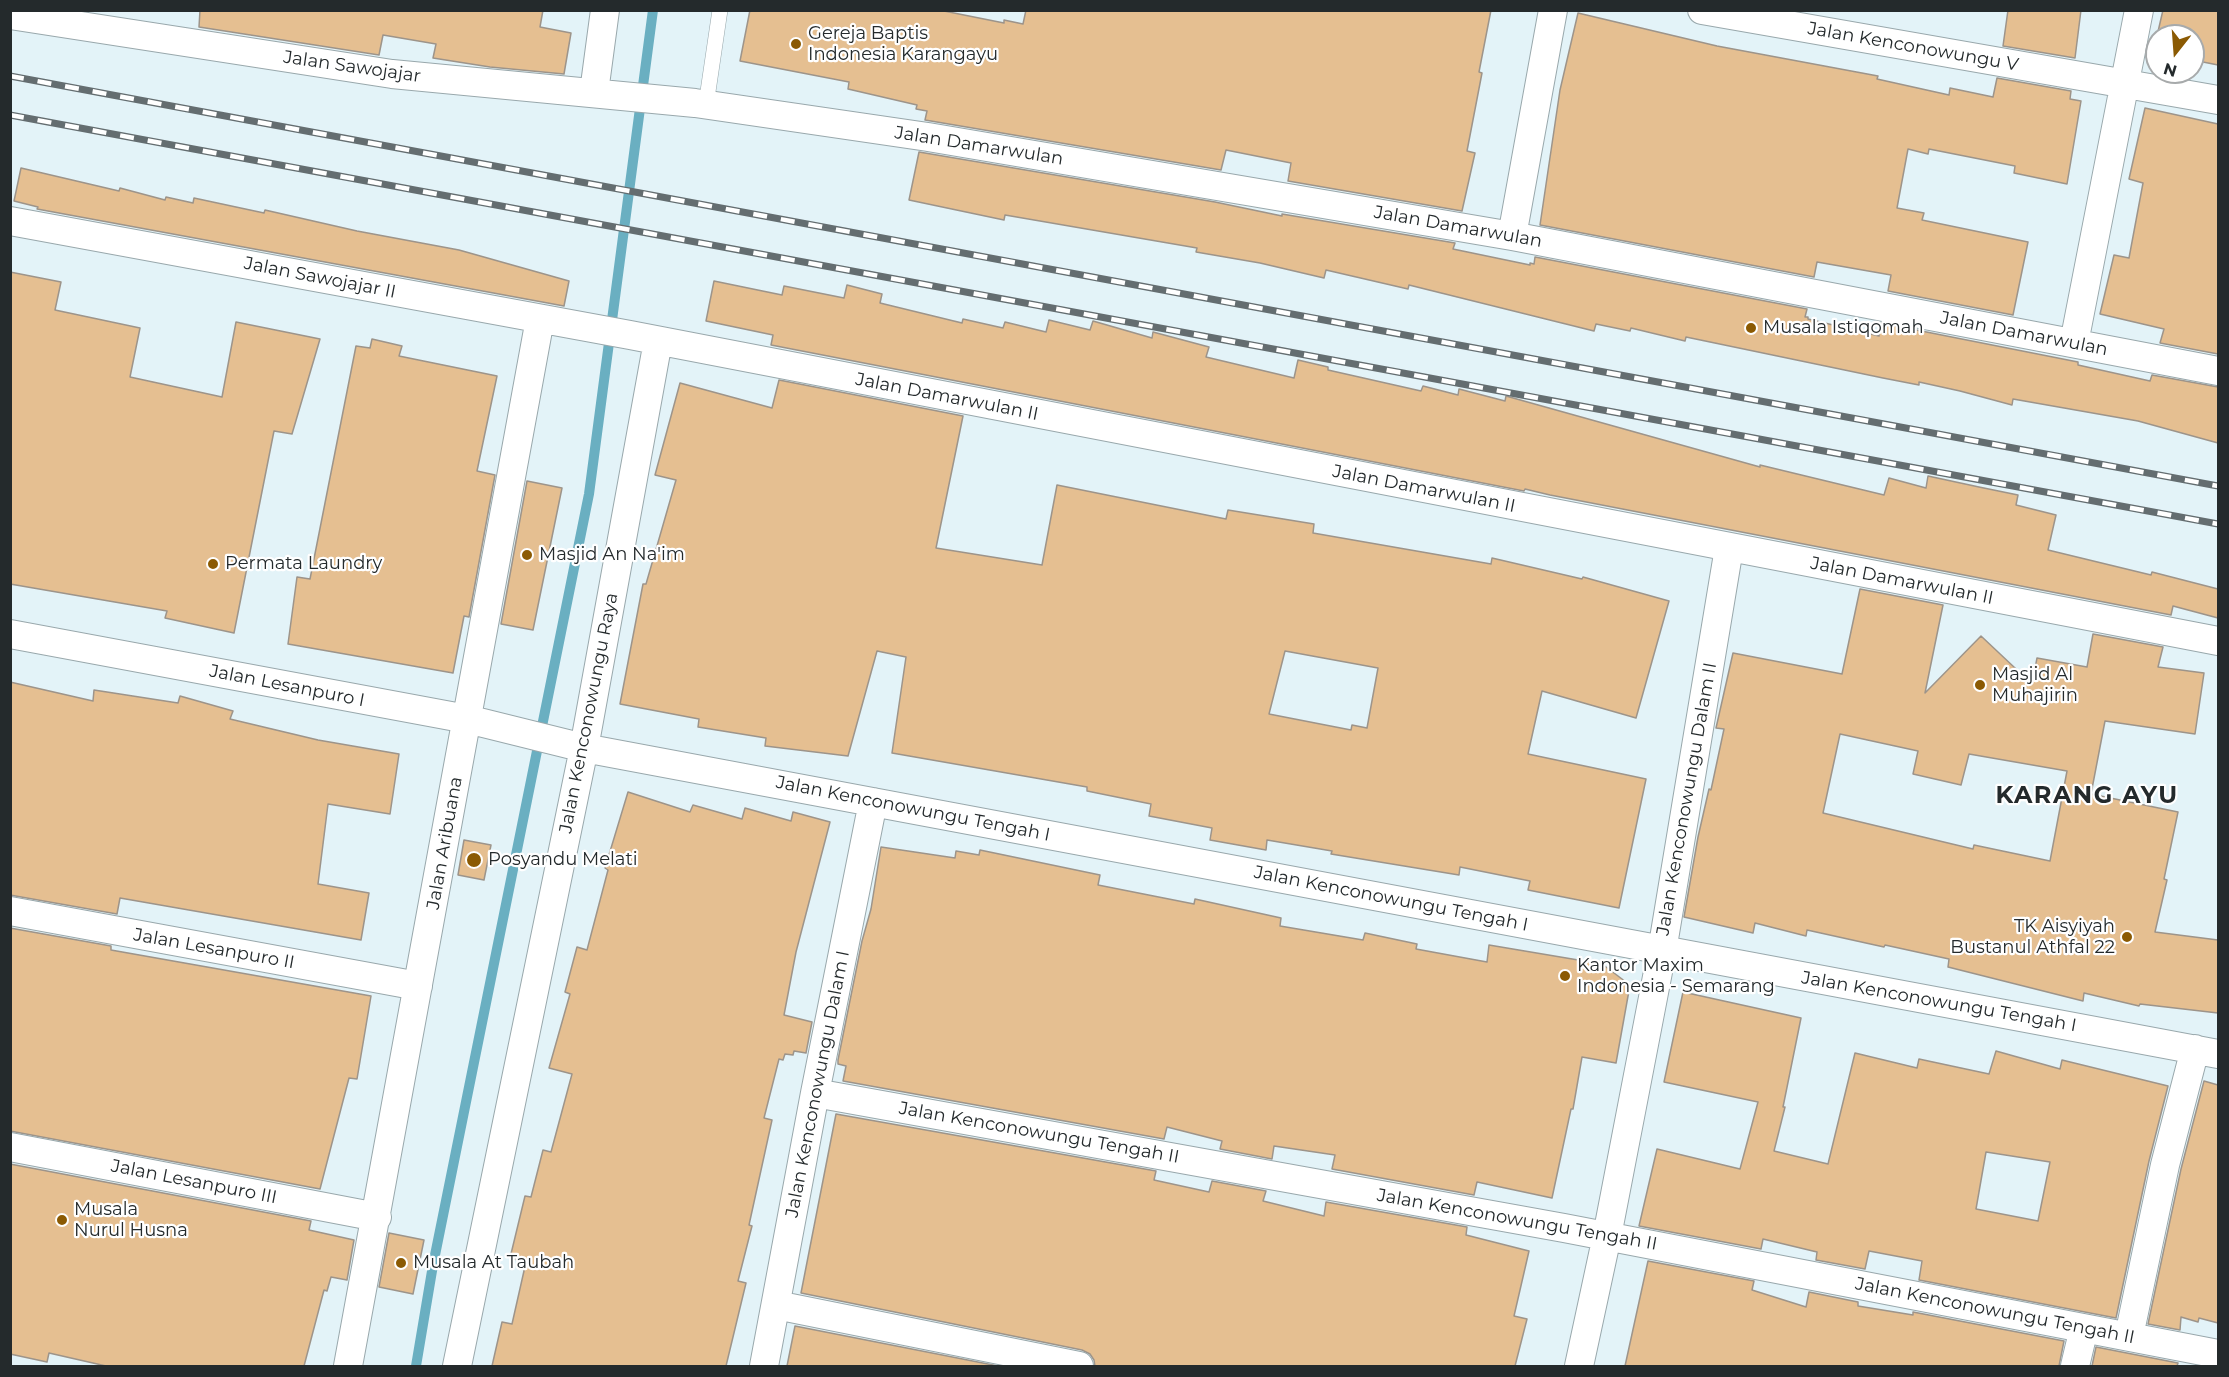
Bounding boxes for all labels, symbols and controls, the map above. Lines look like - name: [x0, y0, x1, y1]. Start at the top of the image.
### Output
- street label: Jalan Kenconowungu V: [1806, 18, 2020, 76]
- place label: Gereja Baptis Indonesia Karangayu: [808, 23, 998, 66]
- north arrow: [2145, 24, 2205, 84]
- marker: Gereja Baptis Indonesia Karangayu: [789, 37, 803, 51]
- street label: Jalan Sawojajar: [282, 47, 422, 87]
- text: N: [2161, 59, 2179, 81]
- street label: Jalan Damarwulan: [893, 122, 1065, 170]
- street label: Jalan Damarwulan: [1372, 202, 1544, 252]
- street label: Jalan Sawojajar II: [242, 253, 398, 303]
- street label: Jalan Damarwulan: [1938, 307, 2110, 361]
- place label: Musala Istiqomah: [1763, 317, 1924, 339]
- marker: Musala Istiqomah: [1744, 321, 1758, 335]
- street label: Jalan Damarwulan II: [854, 369, 1040, 425]
- street label: Jalan Damarwulan II: [1331, 461, 1517, 517]
- place label: Masjid An Na'im: [539, 544, 685, 566]
- marker: Masjid An Na'im: [520, 548, 534, 562]
- place label: Permata Laundry: [225, 553, 382, 575]
- street label: Jalan Damarwulan II: [1809, 553, 1995, 609]
- marker: Permata Laundry: [206, 557, 220, 571]
- street label: Jalan Kenconowungu Raya: [555, 591, 623, 835]
- street label: Jalan Lesanpuro I: [208, 660, 366, 712]
- street label: Jalan Kenconowungu Dalam II: [1652, 661, 1722, 937]
- place label: Masjid Al Muhajirin: [1992, 664, 2078, 706]
- marker: Masjid Al Muhajirin: [1973, 678, 1987, 692]
- street label: Jalan Kenconowungu Tengah I: [774, 772, 1052, 846]
- street label: Jalan Aribuana: [423, 775, 467, 911]
- district label: KARANG AYU: [1995, 782, 2179, 810]
- place label: Posyandu Melati: [488, 849, 638, 871]
- marker: Posyandu Melati: [465, 851, 483, 869]
- street label: Jalan Kenconowungu Tengah I: [1252, 862, 1530, 936]
- place label: TK Aisyiyah Bustanul Athfal 22: [1950, 916, 2115, 958]
- street label: Jalan Lesanpuro II: [132, 924, 296, 974]
- marker: TK Aisyiyah Bustanul Athfal 22: [2120, 930, 2134, 944]
- street label: Jalan Kenconowungu Dalam I: [782, 949, 854, 1219]
- place label: Kantor Maxim Indonesia - Semarang: [1577, 955, 1775, 998]
- street label: Jalan Kenconowungu Tengah I: [1800, 967, 2078, 1037]
- marker: Kantor Maxim Indonesia - Semarang: [1558, 969, 1572, 983]
- street label: Jalan Kenconowungu Tengah II: [897, 1098, 1181, 1168]
- street label: Jalan Lesanpuro III: [109, 1155, 279, 1209]
- street label: Jalan Kenconowungu Tengah II: [1375, 1185, 1659, 1255]
- place label: Musala Nurul Husna: [74, 1199, 188, 1242]
- marker: Musala Nurul Husna: [55, 1213, 69, 1227]
- place label: Musala At Taubah: [413, 1252, 574, 1274]
- marker: Musala At Taubah: [394, 1256, 408, 1270]
- street label: Jalan Kenconowungu Tengah II: [1853, 1273, 2137, 1349]

